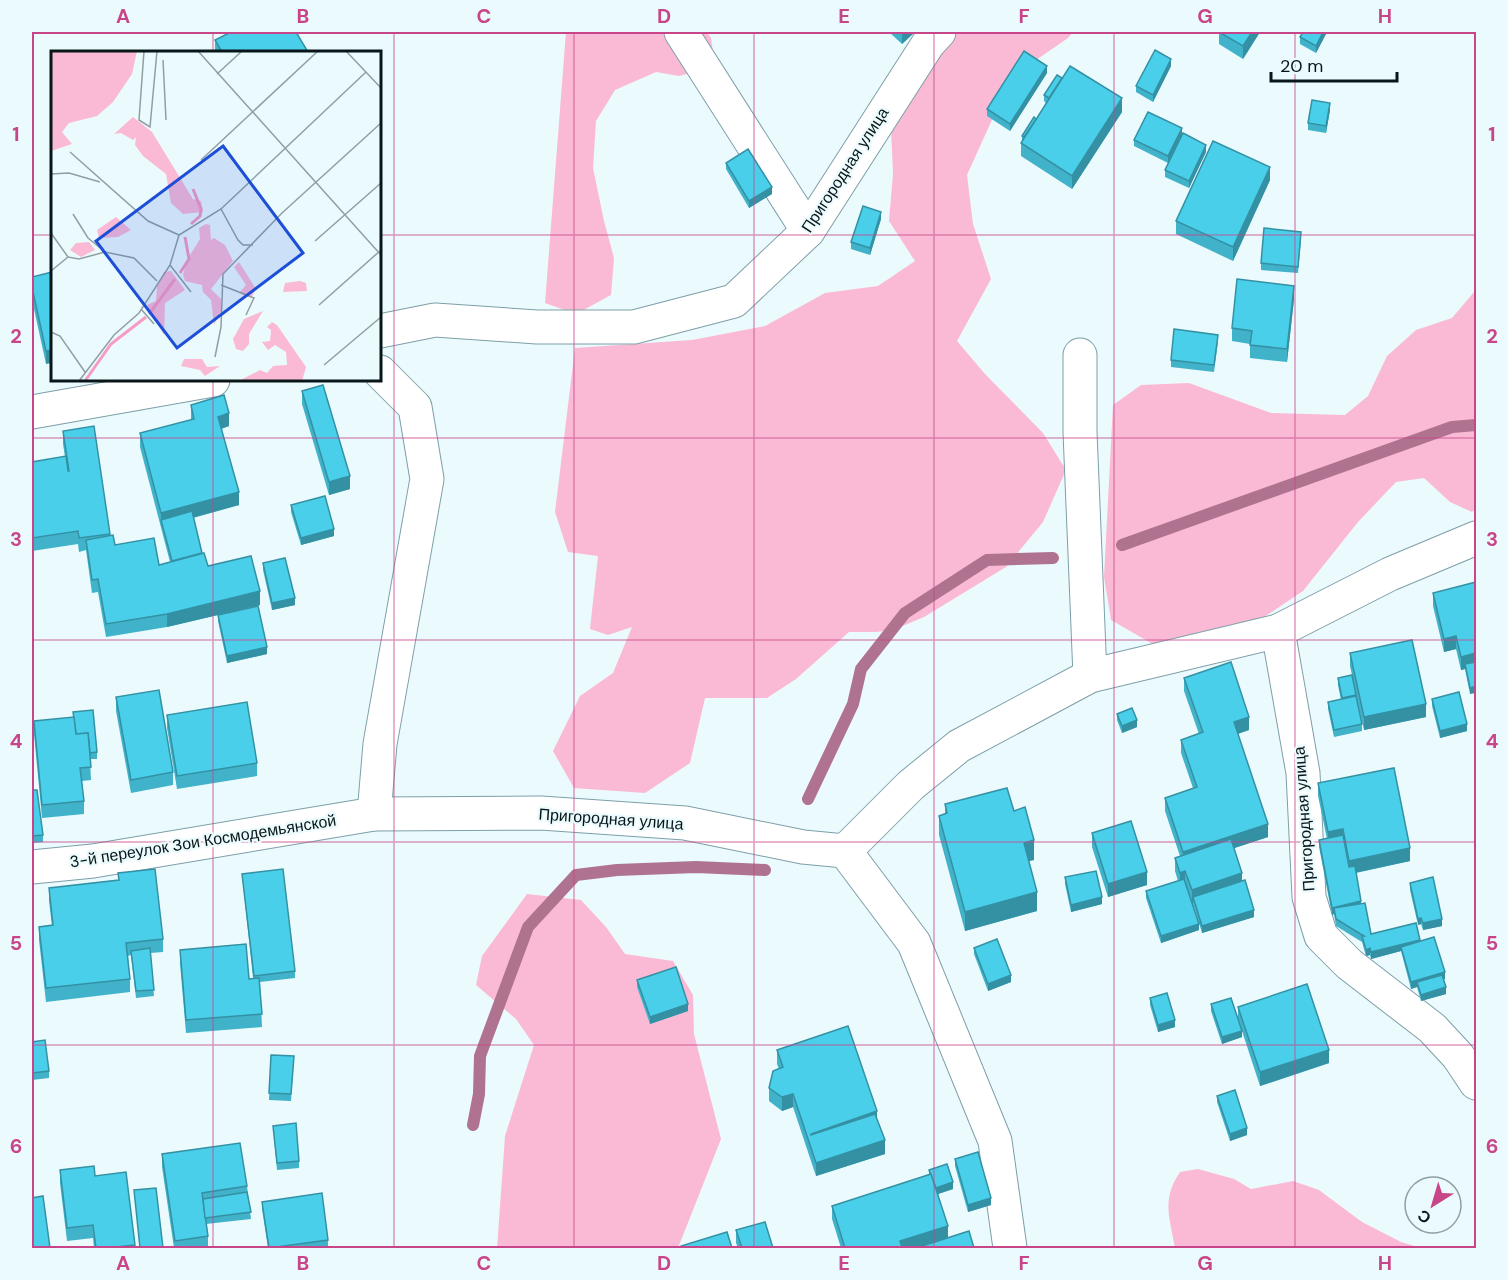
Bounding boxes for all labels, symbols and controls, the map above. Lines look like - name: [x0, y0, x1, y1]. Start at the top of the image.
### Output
- text: A: [116, 3, 130, 29]
- text: B: [297, 3, 309, 29]
- text: C: [477, 3, 491, 29]
- text: D: [657, 3, 671, 29]
- text: E: [838, 3, 850, 29]
- text: F: [1018, 3, 1030, 29]
- text: G: [1197, 3, 1213, 29]
- text: H: [1378, 3, 1392, 29]
- scale bar: [1271, 45, 1397, 83]
- inset map: [51, 51, 381, 381]
- text: 20 m: [1280, 54, 1323, 78]
- street label: Пригородная улица: [797, 103, 893, 237]
- text: 1: [12, 121, 20, 147]
- text: 1: [1488, 121, 1496, 147]
- text: 2: [10, 323, 22, 349]
- text: 2: [1486, 323, 1498, 349]
- text: 3: [10, 526, 22, 552]
- text: 3: [1486, 526, 1498, 552]
- text: 4: [10, 728, 23, 754]
- text: 4: [1486, 728, 1499, 754]
- street label: Пригородная улица: [1288, 746, 1320, 892]
- street label: Пригородная улица: [538, 803, 684, 835]
- street label: 3-й переулок Зои Космодемьянской: [68, 810, 338, 872]
- text: 5: [10, 930, 22, 956]
- text: 5: [1486, 930, 1498, 956]
- text: 6: [10, 1133, 22, 1159]
- text: 6: [1486, 1133, 1498, 1159]
- north arrow: [1403, 1175, 1463, 1235]
- text: С: [1413, 1204, 1435, 1228]
- text: A: [116, 1250, 130, 1276]
- text: B: [297, 1250, 309, 1276]
- text: C: [477, 1250, 491, 1276]
- text: D: [657, 1250, 671, 1276]
- text: E: [838, 1250, 850, 1276]
- text: F: [1018, 1250, 1030, 1276]
- text: G: [1197, 1250, 1213, 1276]
- text: H: [1378, 1250, 1392, 1276]

